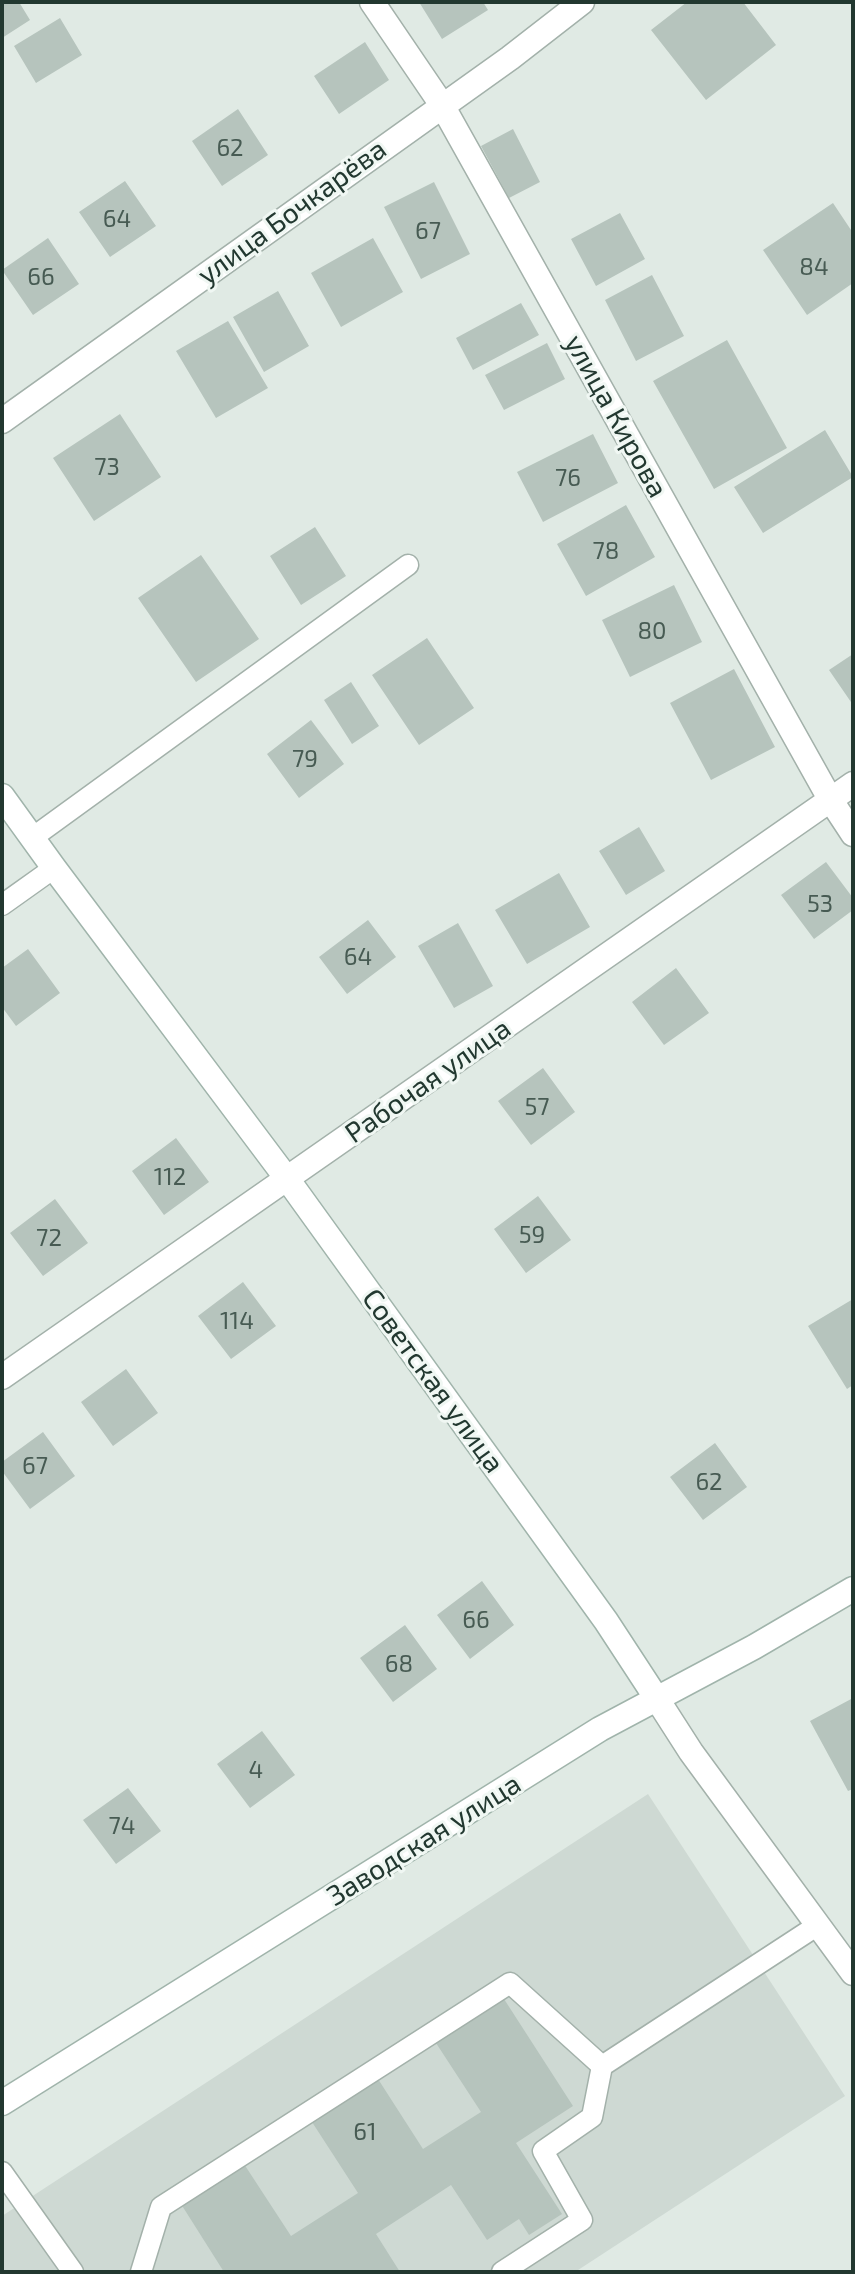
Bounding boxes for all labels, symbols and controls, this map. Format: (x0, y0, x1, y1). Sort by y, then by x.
street label: улица Бочкарёва (191, 132, 393, 292)
house number: 62 (216, 134, 244, 162)
house number: 64 (103, 205, 131, 233)
house number: 67 (415, 217, 441, 245)
house number: 84 (799, 253, 829, 281)
house number: 66 (27, 263, 55, 291)
street label: улица Кирова (557, 329, 675, 503)
house number: 73 (94, 453, 120, 481)
house number: 76 (555, 464, 581, 492)
house number: 78 (593, 537, 619, 565)
house number: 80 (637, 617, 667, 645)
house number: 79 (292, 745, 318, 773)
house number: 53 (807, 890, 833, 918)
house number: 64 (344, 943, 372, 971)
street label: Рабочая улица (339, 1012, 517, 1150)
house number: 57 (524, 1093, 550, 1121)
house number: 112 (154, 1163, 186, 1191)
house number: 59 (519, 1221, 545, 1249)
house number: 72 (36, 1224, 62, 1252)
street label: Советская улица (355, 1282, 511, 1480)
house number: 114 (220, 1307, 254, 1335)
house number: 67 (22, 1452, 48, 1480)
house number: 62 (695, 1468, 723, 1496)
house number: 66 (462, 1606, 490, 1634)
house number: 68 (385, 1650, 413, 1678)
house number: 4 (249, 1756, 263, 1784)
street label: Заводская улица (321, 1767, 527, 1913)
house number: 74 (108, 1812, 136, 1840)
house number: 61 (353, 2118, 377, 2146)

